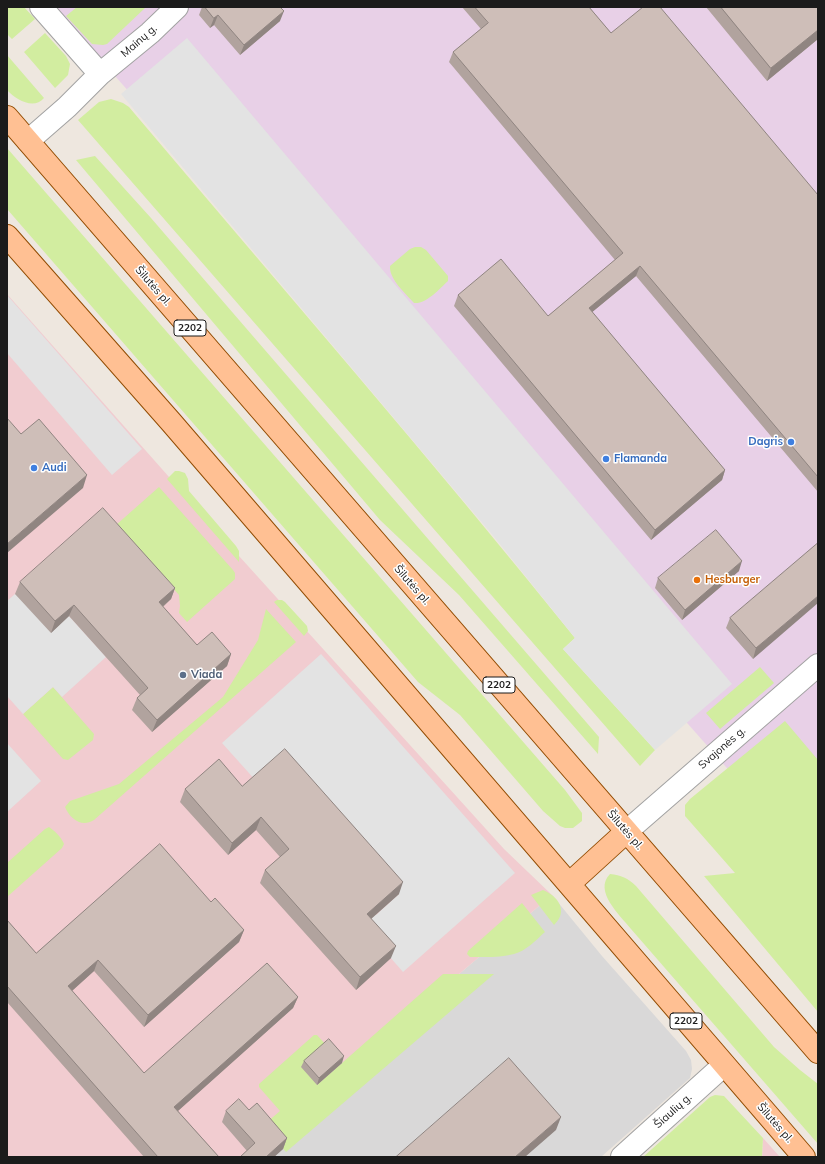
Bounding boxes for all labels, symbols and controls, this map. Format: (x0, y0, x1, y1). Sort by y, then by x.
street label: Mainų g. (118, 22, 160, 60)
street label: Šilutės pl. (132, 263, 174, 309)
road number: 2202 (174, 320, 206, 336)
place label: Dagris (748, 435, 783, 449)
marker: Dagris (786, 437, 796, 447)
place label: Flamanda (614, 452, 667, 466)
marker: Flamanda (601, 454, 611, 464)
place label: Audi (42, 461, 66, 475)
marker: Audi (29, 463, 39, 473)
street label: Šilutės pl. (391, 562, 433, 608)
place label: Hesburger (705, 573, 760, 587)
marker: Hesburger (692, 575, 702, 585)
place label: Viada (191, 668, 222, 682)
marker: Viada (178, 670, 188, 680)
road number: 2202 (483, 677, 515, 693)
street label: Svajonės g. (696, 724, 748, 772)
street label: Šilutės pl. (604, 807, 646, 853)
road number: 2202 (670, 1013, 702, 1029)
street label: Šiaulių g. (651, 1091, 695, 1131)
street label: Šilutės pl. (754, 1100, 796, 1146)

